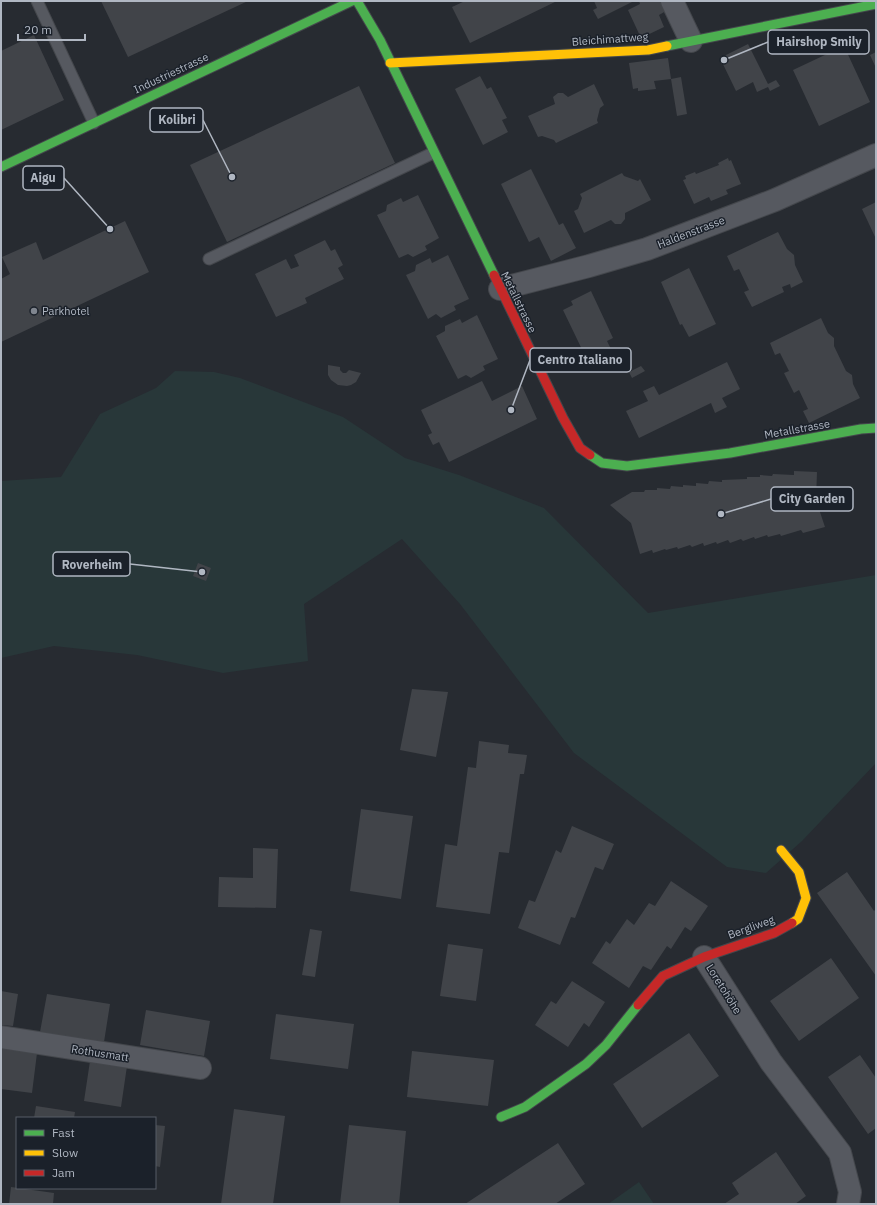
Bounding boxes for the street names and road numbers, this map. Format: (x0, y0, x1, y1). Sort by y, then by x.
street label: Bleichimattweg (571, 29, 649, 49)
street label: Industriestrasse (131, 50, 211, 96)
street label: Haldenstrasse (655, 213, 727, 251)
street label: Metallstrasse (498, 269, 540, 335)
street label: Metallstrasse (763, 416, 831, 442)
street label: Bergliweg (726, 912, 777, 942)
street label: Loretohöhe (703, 961, 745, 1017)
street label: Rothusmatt (70, 1042, 130, 1064)

